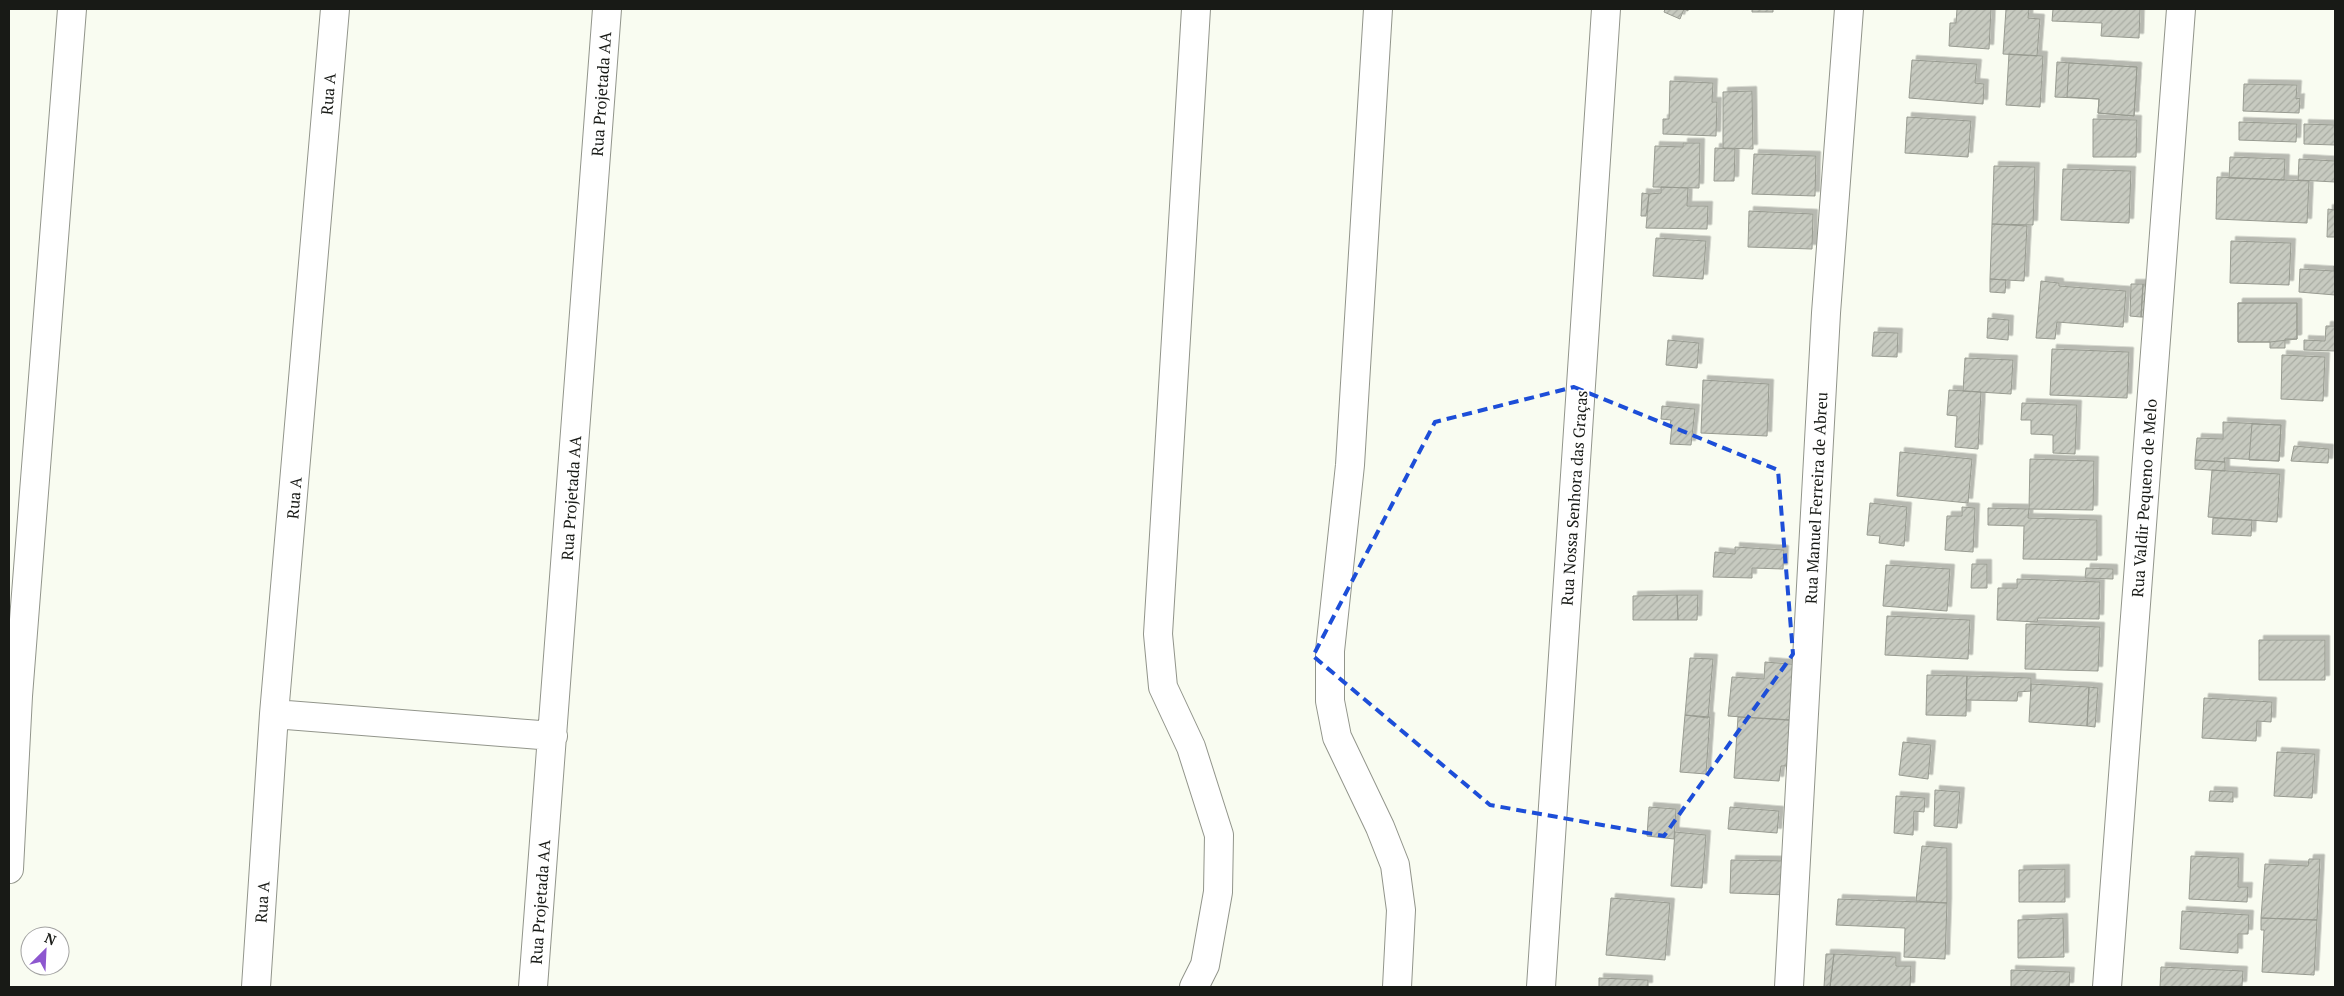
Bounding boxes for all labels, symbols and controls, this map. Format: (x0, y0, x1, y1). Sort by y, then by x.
street label: Rua Projetada AA (586, 31, 616, 157)
street label: Rua A (315, 72, 341, 116)
street label: Rua Nossa Senhora das Graças (1556, 390, 1593, 606)
street label: Rua Manuel Ferreira de Abreu (1799, 391, 1833, 605)
street label: Rua Valdir Pequeno de Melo (2126, 398, 2162, 598)
street label: Rua Projetada AA (556, 435, 586, 561)
street label: Rua A (281, 476, 307, 520)
street label: Rua Projetada AA (525, 839, 555, 965)
street label: Rua A (250, 880, 274, 924)
north arrow (20, 926, 70, 976)
text: N (42, 928, 60, 950)

